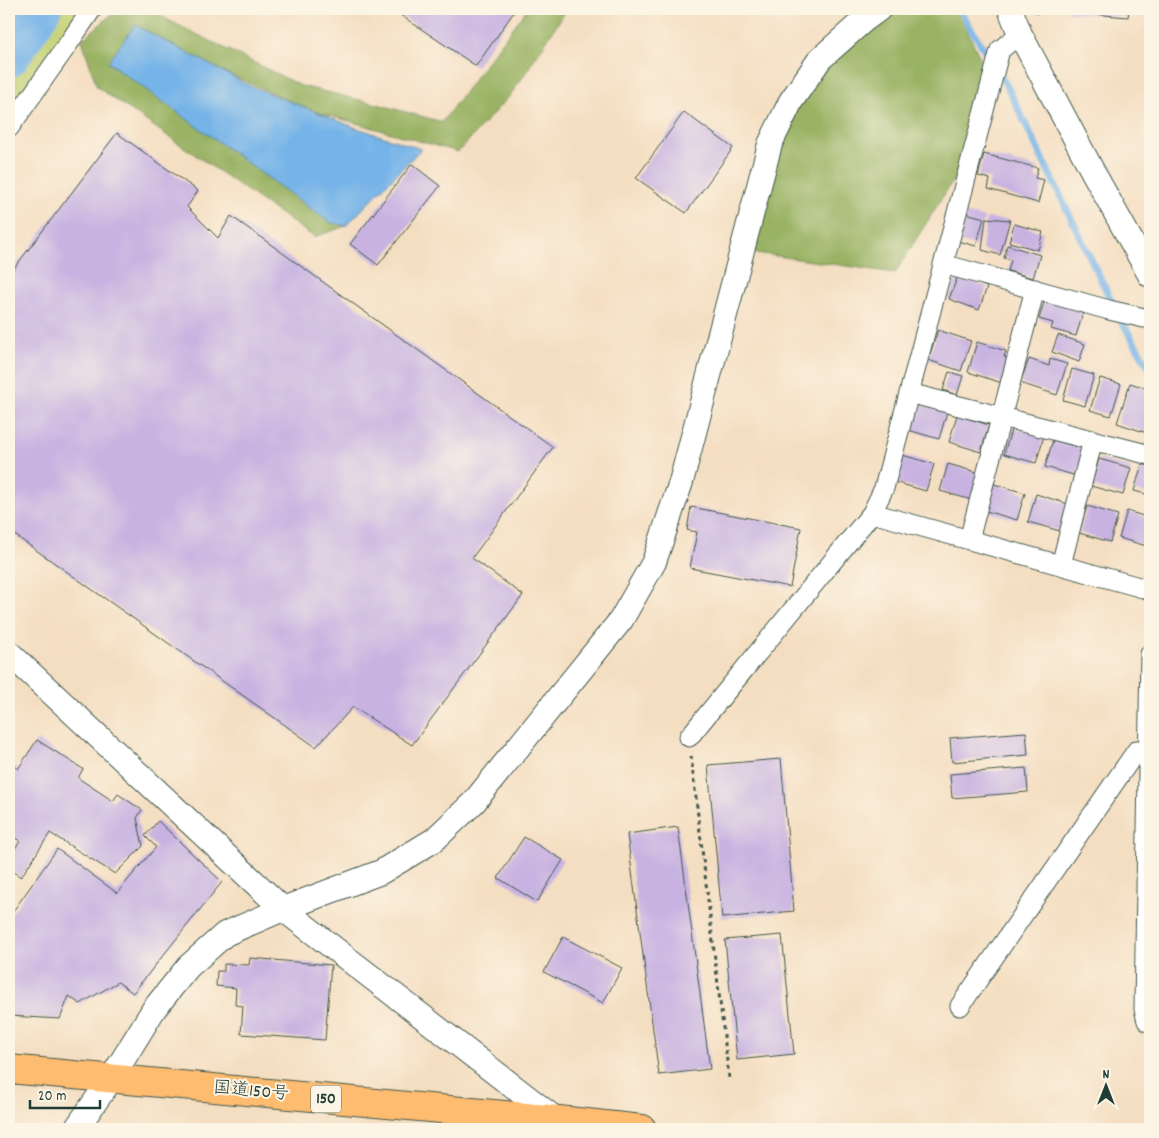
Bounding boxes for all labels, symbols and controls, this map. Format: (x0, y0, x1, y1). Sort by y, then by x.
north arrow (1082, 1060, 1132, 1110)
text: N (1103, 1065, 1110, 1085)
street label: 国道150号 (212, 1076, 290, 1108)
scale bar (30, 1078, 100, 1110)
text: 20 m (38, 1086, 66, 1108)
road number: 150 (311, 1086, 341, 1112)

